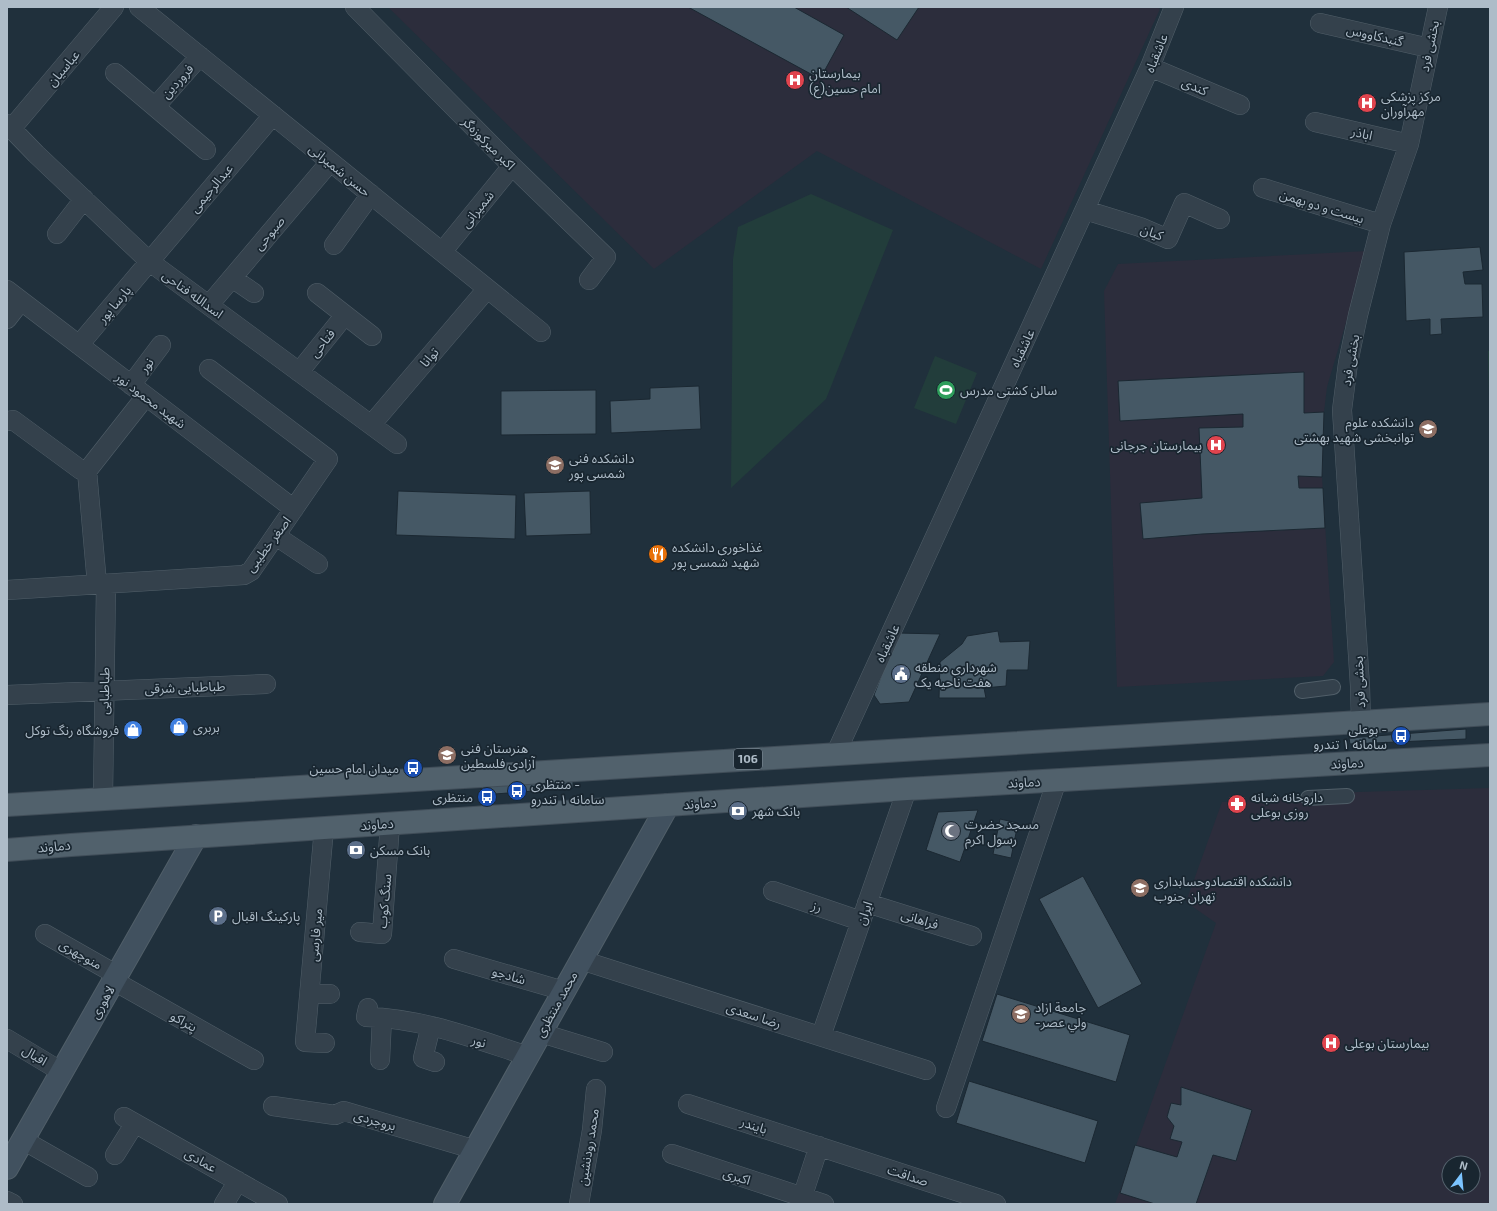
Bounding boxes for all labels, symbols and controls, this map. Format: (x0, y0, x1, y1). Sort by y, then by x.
street label: بخشی فرد (1416, 19, 1443, 73)
street label: گنبدکاووس (1345, 21, 1406, 50)
street label: عاشقباه (1141, 31, 1171, 75)
street label: عباسیان (43, 46, 84, 90)
street label: فروردین (157, 60, 197, 102)
place label: بیمارستان امام حسین(ع) (809, 65, 881, 99)
hospital icon: بیمارستان امام حسین(ع) (784, 69, 806, 91)
street label: کندی (1179, 73, 1211, 100)
place label: مرکز پزشکی مهرآوران (1381, 88, 1441, 120)
hospital icon: مرکز پزشکی مهرآوران (1356, 92, 1378, 114)
street label: اکبر میرکوزه‌گر (458, 112, 519, 173)
street label: اباذر (1349, 123, 1374, 143)
street label: حسن شمیرانی (305, 140, 374, 201)
street label: عبدالرحیمی (186, 160, 237, 216)
street label: بیست و دو بهمن (1278, 186, 1366, 227)
street label: شمیرانی (457, 187, 498, 232)
street label: صبوحی (250, 213, 289, 254)
street label: کیان (1138, 221, 1166, 245)
street label: اسدالله فتاحی (159, 267, 227, 322)
street label: پارسا پور (93, 282, 136, 328)
street label: فتاحی (306, 326, 339, 361)
street label: عاشقباه (1006, 326, 1038, 370)
street label: بخشی فرد (1338, 333, 1363, 387)
street label: توانا (416, 344, 442, 370)
street label: نور (135, 354, 157, 376)
street label: شهید محمود نور (111, 368, 189, 432)
sports icon: سالن کشتی مدرس (935, 379, 957, 401)
place label: سالن کشتی مدرس (960, 382, 1057, 399)
place label: دانشکده علوم توانبخشی شهید بهشتی (1294, 414, 1414, 446)
school or university icon: دانشکده علوم توانبخشی شهید بهشتی (1417, 418, 1439, 440)
hospital icon: بیمارستان جرجانی (1205, 434, 1227, 456)
place label: بیمارستان جرجانی (1111, 437, 1202, 454)
place label: دانشکده فنی شمسی پور (568, 450, 634, 483)
school or university icon: دانشکده فنی شمسی پور (544, 454, 566, 476)
street label: اصغر خطیبی (242, 513, 295, 576)
place label: غذاخوری دانشکده شهید شمسی پور (671, 539, 763, 572)
restaurant icon: غذاخوری دانشکده شهید شمسی پور (647, 543, 669, 565)
street label: عاشقباه (871, 621, 903, 665)
street label: بخشی فرد (1350, 656, 1369, 708)
place label: شهرداری منطقه هفت ناحیه یک (915, 659, 997, 690)
public building icon: شهرداری منطقه هفت ناحیه یک (890, 663, 912, 685)
street label: طباطبایی (96, 667, 113, 715)
street label: طباطبایی شرقی (144, 678, 226, 697)
shop icon: بربری (168, 716, 190, 738)
shop icon: فروشگاه رنگ توکل (122, 719, 144, 741)
place label: بربری (193, 719, 220, 736)
place label: بوعلی - سامانه ۱ تندرو (1314, 721, 1387, 752)
place label: فروشگاه رنگ توکل (25, 722, 119, 739)
bus stop icon: بوعلی - سامانه ۱ تندرو (1390, 725, 1412, 747)
place label: هنرستان فنی آزادی فلسطین (461, 740, 536, 772)
school or university icon: هنرستان فنی آزادی فلسطین (436, 744, 458, 766)
road number: 106 (734, 749, 762, 769)
street label: دماوند (1330, 754, 1364, 772)
bus stop icon: میدان امام حسین (402, 757, 424, 779)
place label: میدان امام حسین (310, 760, 399, 778)
street label: دماوند (1007, 773, 1041, 791)
place label: منتظری - سامانه ۱ تندرو (531, 776, 605, 807)
bus stop icon: منتظری - سامانه ۱ تندرو (506, 780, 528, 802)
bus stop icon: منتظری (476, 786, 498, 808)
place label: منتظری (433, 789, 473, 806)
place label: داروخانه شبانه روزی بوعلی (1251, 789, 1323, 821)
pharmacy icon: داروخانه شبانه روزی بوعلی (1226, 793, 1248, 815)
street label: دماوند (683, 794, 717, 812)
bank icon: بانک شهر (727, 800, 749, 822)
place label: بانک شهر (751, 803, 800, 820)
street label: دماوند (360, 815, 394, 833)
place label: مسجد حضرت رسول اکرم (965, 816, 1039, 849)
mosque icon: مسجد حضرت رسول اکرم (940, 820, 962, 842)
street label: دماوند (37, 837, 71, 855)
bank icon: بانک مسکن (345, 839, 367, 861)
place label: بانک مسکن (370, 842, 430, 859)
street label: سنگ کوب (374, 873, 395, 929)
place label: دانشکده اقتصادوحسابداری تهران جنوب (1154, 873, 1292, 905)
school or university icon: دانشکده اقتصادوحسابداری تهران جنوب (1129, 877, 1151, 899)
street label: رز (809, 897, 824, 915)
street label: ایران (853, 899, 876, 927)
parking icon: پارکینگ اقبال (207, 905, 229, 927)
street label: فراهانی (899, 906, 941, 933)
place label: پارکینگ اقبال (232, 908, 300, 926)
street label: میر فارسی (305, 908, 326, 962)
street label: منوچهری (56, 935, 105, 974)
street label: شادجو (490, 963, 528, 987)
street label: محمد منتظری (531, 968, 582, 1040)
street label: لاهوری (86, 982, 119, 1022)
street label: رضا سعدی (724, 999, 783, 1032)
place label: جامعة ازاد -ولي عصر (1035, 999, 1087, 1033)
school or university icon: جامعة ازاد -ولي عصر (1010, 1003, 1032, 1025)
street label: پتراکو (167, 1007, 200, 1037)
street label: نور (469, 1031, 488, 1051)
hospital icon: بیمارستان بوعلی (1320, 1032, 1342, 1054)
place label: بیمارستان بوعلی (1345, 1035, 1429, 1052)
street label: اقبال (19, 1041, 50, 1069)
street label: بروجردی (352, 1106, 398, 1135)
street label: محمد رودنشین (574, 1107, 603, 1187)
street label: بایندر (738, 1113, 769, 1137)
street label: عمادی (182, 1145, 220, 1177)
north arrow (1441, 1155, 1481, 1195)
text: N (1458, 1158, 1470, 1172)
street label: صداقت (886, 1161, 931, 1189)
street label: اکبری (721, 1164, 753, 1189)

